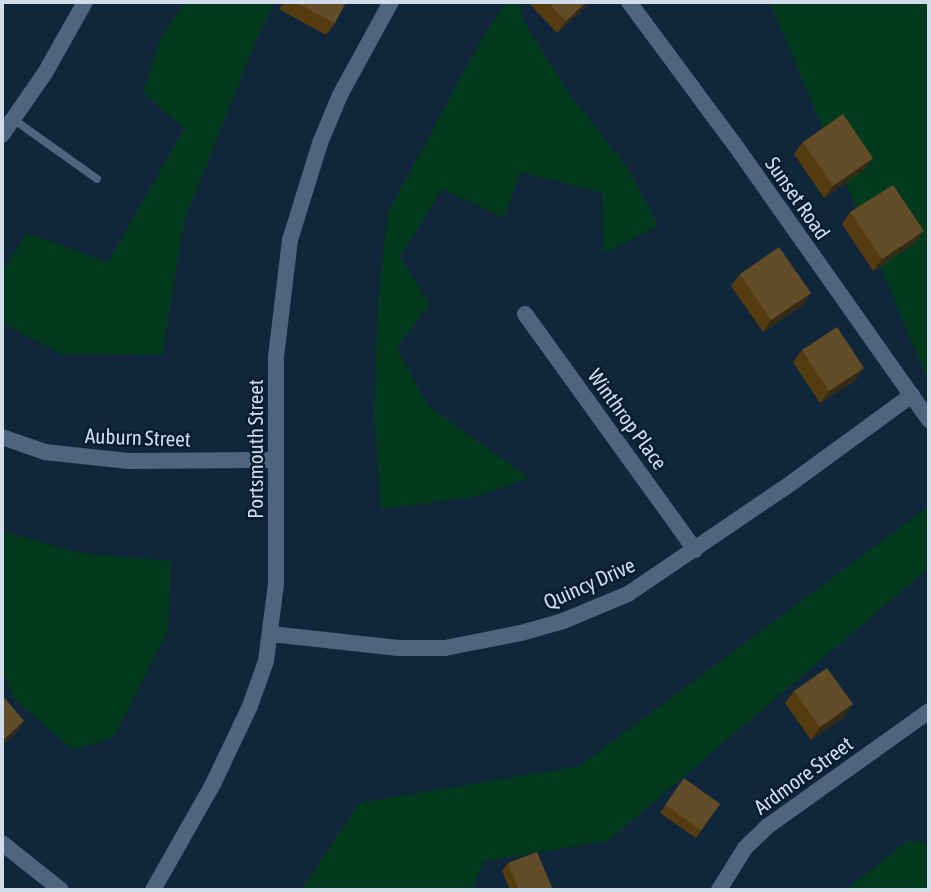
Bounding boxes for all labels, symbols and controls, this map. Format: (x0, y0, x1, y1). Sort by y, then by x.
street label: Sunset Road (760, 152, 836, 244)
street label: Winthrop Place (583, 364, 673, 474)
street label: Portsmouth Street (242, 379, 268, 519)
street label: Auburn Street (85, 423, 191, 451)
street label: Quincy Drive (539, 552, 639, 614)
street label: Ardmore Street (749, 731, 857, 819)

